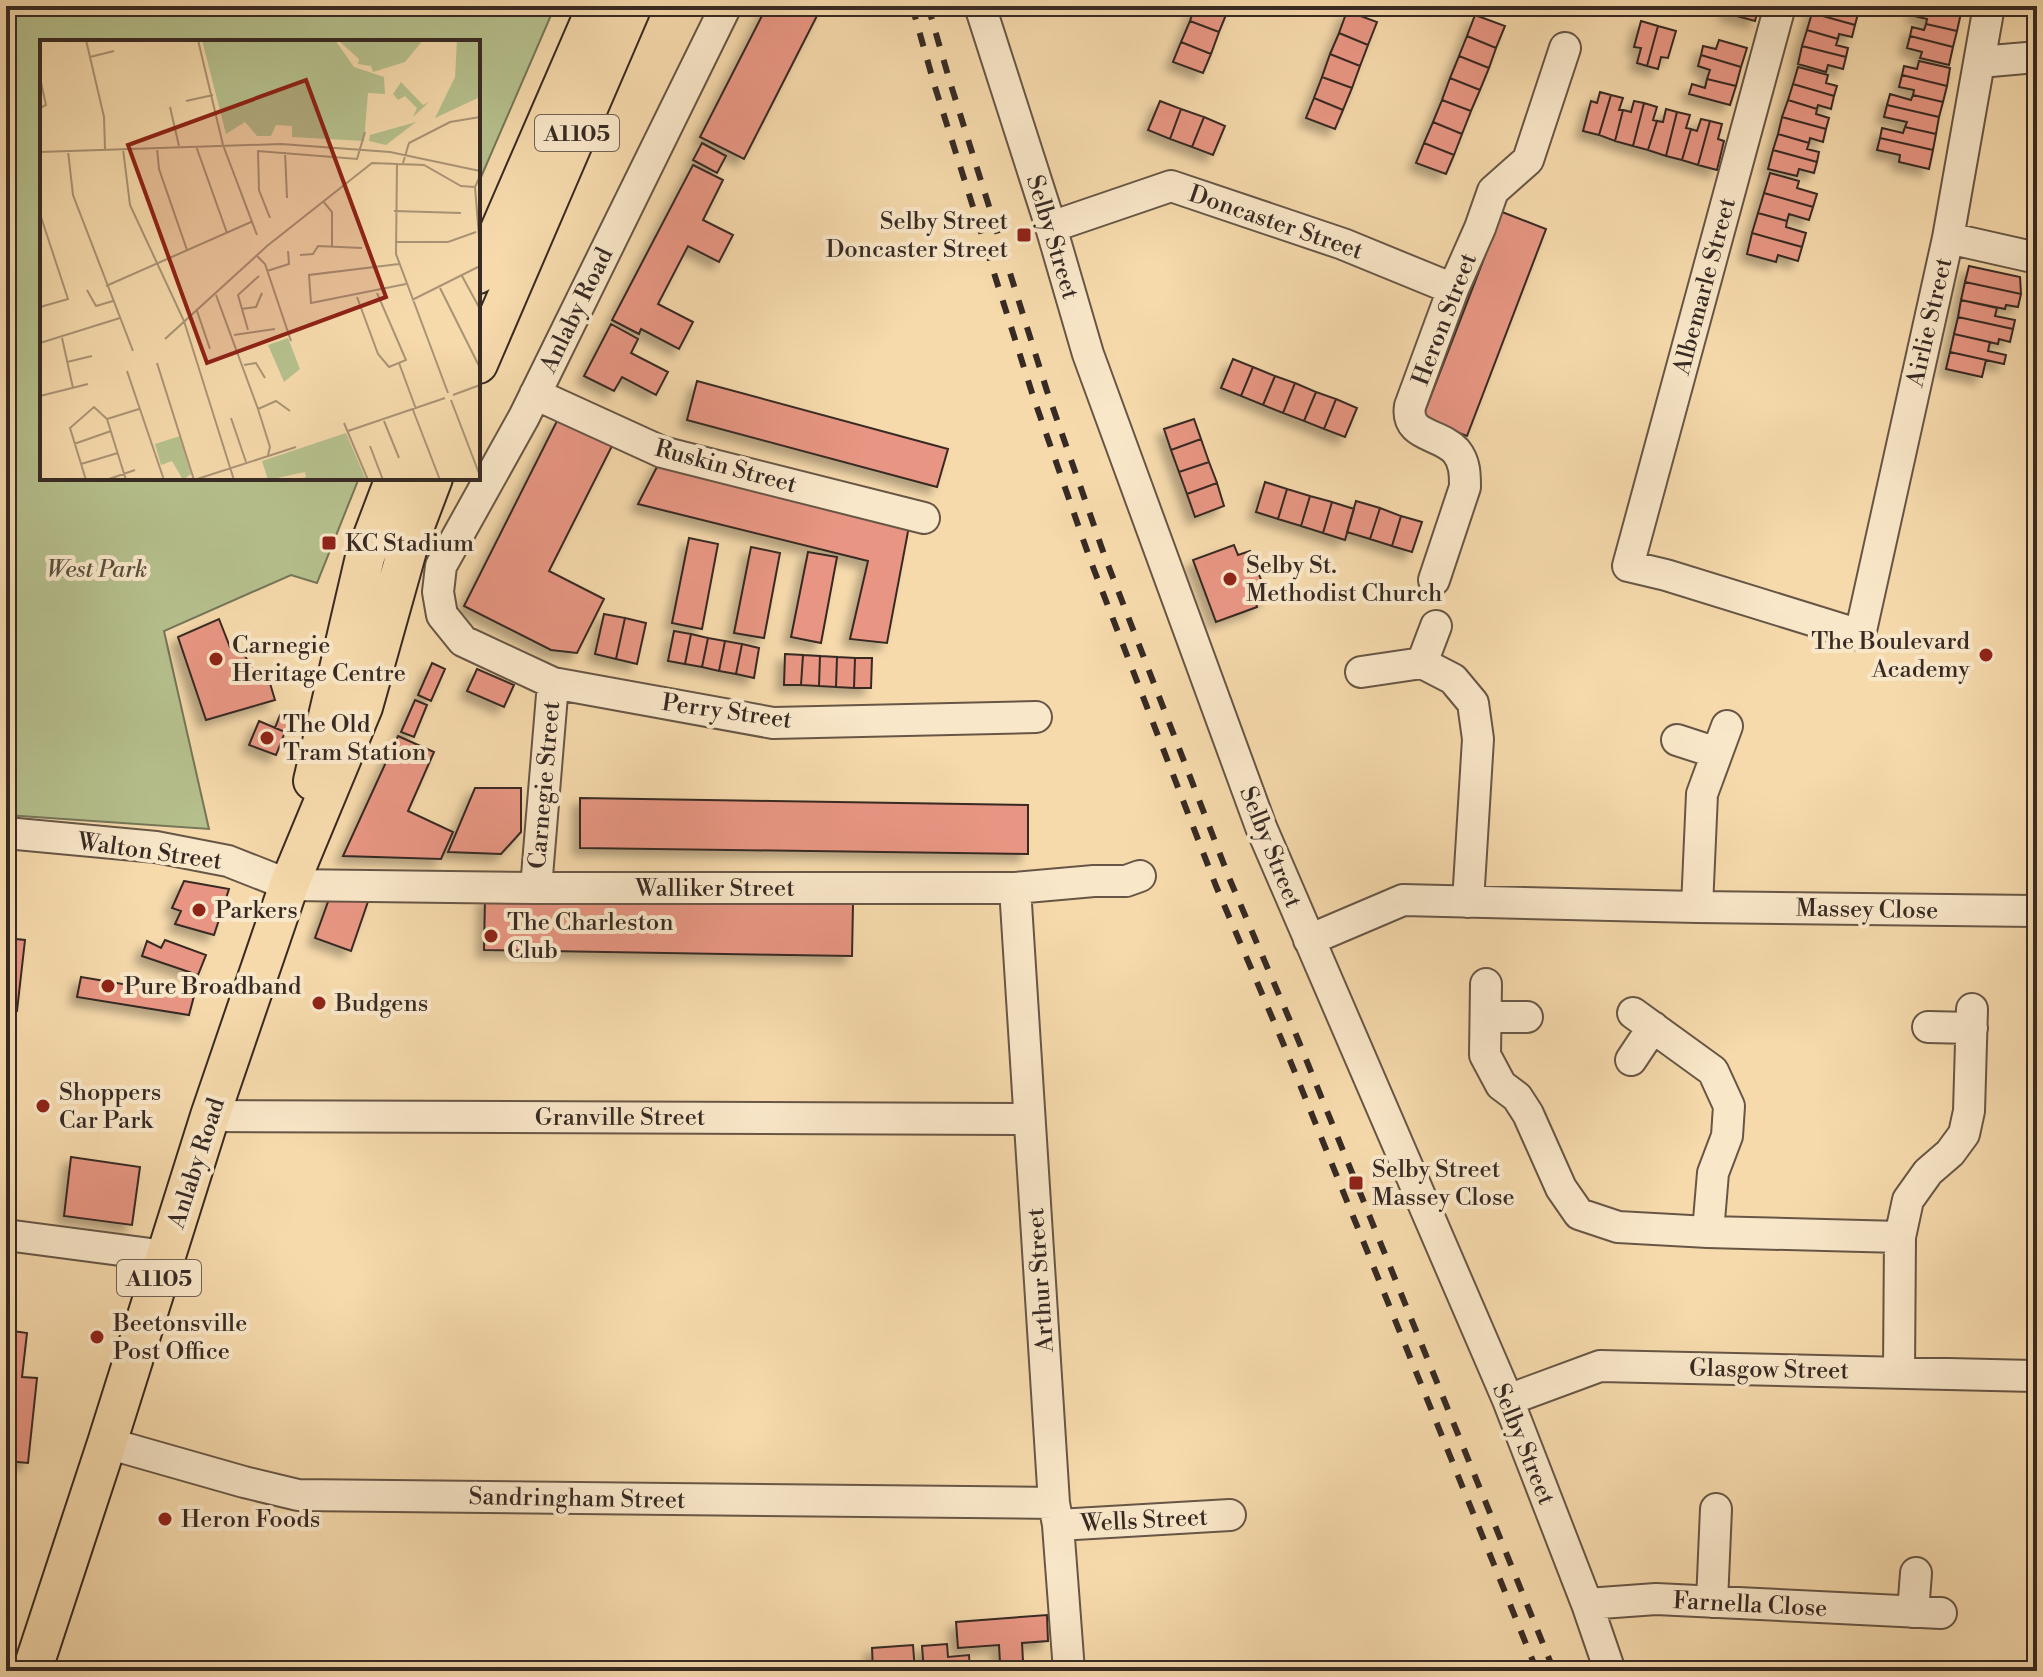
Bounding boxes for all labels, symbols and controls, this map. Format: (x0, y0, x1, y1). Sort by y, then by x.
inset map (40, 40, 480, 480)
road number: A1105 (535, 115, 619, 151)
street label: Selby Street (1019, 172, 1085, 303)
street label: Doncaster Street (1185, 179, 1367, 267)
street label: Albemarle Street (1667, 194, 1743, 379)
place label: Selby Street Doncaster Street (826, 207, 1009, 265)
marker: Selby Street Doncaster Street (1015, 226, 1033, 244)
street label: Anlaby Road (533, 243, 620, 379)
street label: Heron Street (1406, 248, 1484, 390)
street label: Airlie Street (1900, 254, 1960, 391)
street label: Ruskin Street (652, 434, 800, 500)
place label: KC Stadium (345, 529, 474, 559)
marker: KC Stadium (320, 534, 338, 552)
place label: Selby St. Methodist Church (1246, 551, 1442, 609)
park label: West Park (47, 555, 147, 585)
marker: Selby St. Methodist Church (1221, 570, 1239, 588)
place label: The Boulevard Academy (1811, 627, 1970, 685)
place label: Carnegie Heritage Centre (232, 631, 406, 689)
marker: The Boulevard Academy (1977, 646, 1995, 664)
marker: Carnegie Heritage Centre (207, 650, 225, 668)
street label: Perry Street (660, 688, 794, 736)
street label: Carnegie Street (523, 699, 567, 870)
place label: The Old Tram Station (283, 710, 426, 768)
marker: The Old Tram Station (258, 729, 276, 747)
street label: Selby Street (1232, 782, 1308, 913)
street label: Walton Street (75, 827, 225, 877)
street label: Walliker Street (634, 874, 795, 904)
street label: Massey Close (1795, 894, 1939, 926)
place label: Parkers (215, 896, 298, 926)
marker: Parkers (190, 901, 208, 919)
place label: The Charleston Club (507, 908, 674, 966)
marker: The Charleston Club (482, 927, 500, 945)
place label: Pure Broadband (124, 972, 302, 1002)
marker: Pure Broadband (99, 977, 117, 995)
place label: Budgens (334, 989, 428, 1019)
marker: Budgens (310, 994, 328, 1012)
place label: Shoppers Car Park (59, 1078, 161, 1136)
street label: Anlaby Road (161, 1094, 232, 1233)
marker: Shoppers Car Park (34, 1097, 52, 1115)
street label: Granville Street (535, 1103, 706, 1133)
place label: Selby Street Massey Close (1372, 1155, 1515, 1213)
marker: Selby Street Massey Close (1347, 1174, 1365, 1192)
street label: Arthur Street (1021, 1206, 1061, 1354)
road number: A1105 (117, 1260, 201, 1296)
place label: Beetonsville Post Office (112, 1309, 247, 1367)
marker: Beetonsville Post Office (88, 1328, 106, 1346)
street label: Glasgow Street (1689, 1354, 1850, 1386)
street label: Selby Street (1485, 1379, 1561, 1510)
street label: Sandringham Street (468, 1482, 686, 1516)
street label: Wells Street (1079, 1503, 1209, 1539)
place label: Heron Foods (181, 1505, 320, 1535)
marker: Heron Foods (156, 1510, 174, 1528)
street label: Farnella Close (1672, 1586, 1828, 1624)

